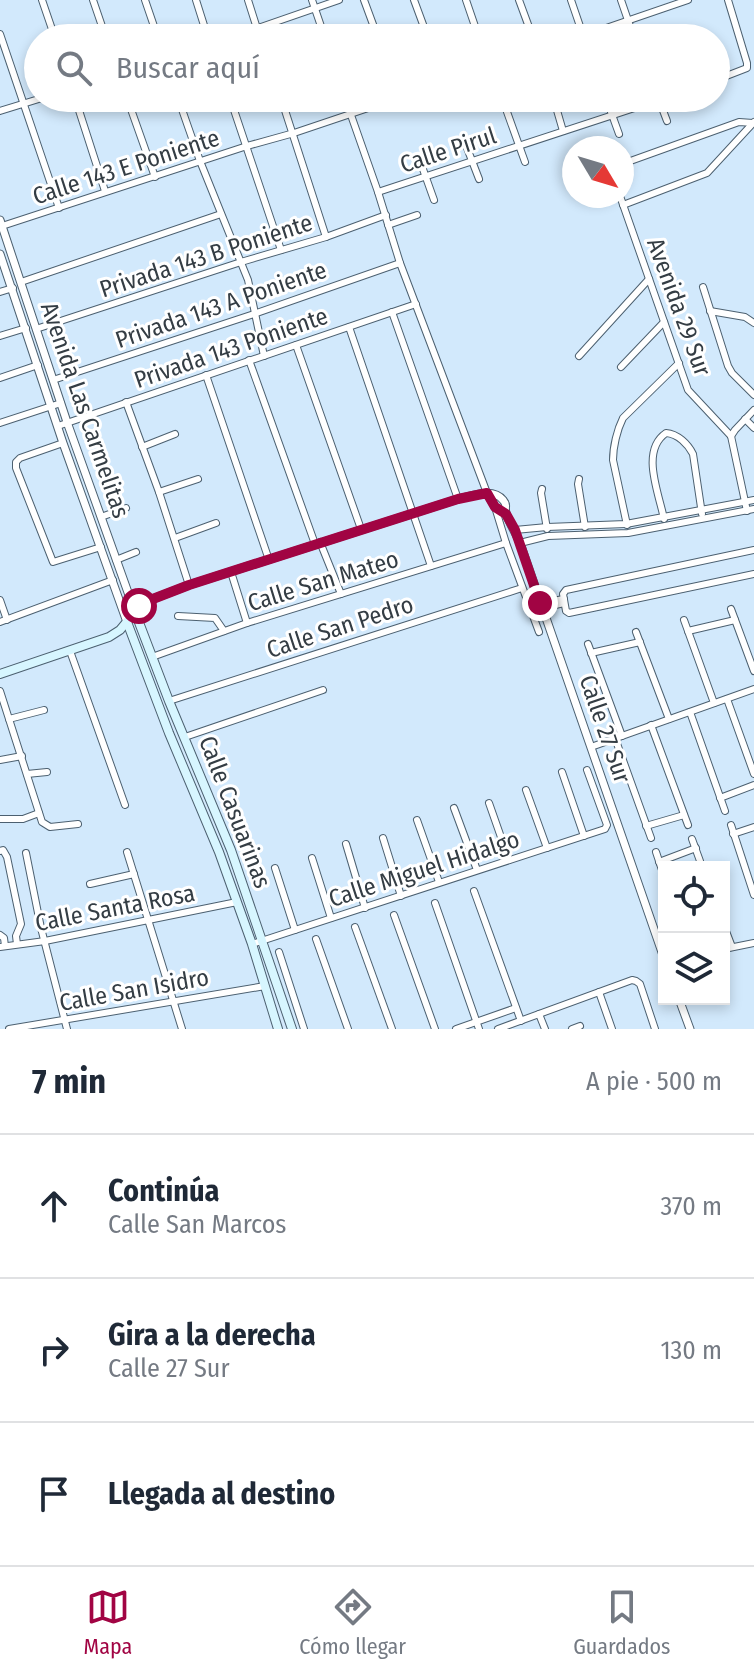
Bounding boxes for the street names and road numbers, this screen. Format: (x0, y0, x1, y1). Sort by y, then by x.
street label: Calle Pirul (396, 121, 500, 179)
street label: Calle 143 E Poniente (29, 124, 223, 210)
street label: Privada 143 B Poniente (96, 208, 316, 304)
street label: Avenida 29 Sur (641, 234, 717, 380)
street label: Privada 143 A Poniente (112, 256, 330, 354)
street label: Avenida Las Carmelitas (35, 298, 135, 522)
street label: Privada 143 Poniente (130, 302, 332, 394)
street label: Calle San Mateo (244, 545, 402, 617)
street label: Calle San Pedro (263, 590, 417, 664)
street label: Calle 27 Sur (574, 671, 637, 787)
street label: Calle Casuarinas (193, 732, 277, 892)
street label: Calle Miguel Hidalgo (325, 825, 523, 913)
street label: Calle Santa Rosa (33, 879, 197, 937)
street label: Calle San Isidro (57, 963, 211, 1017)

